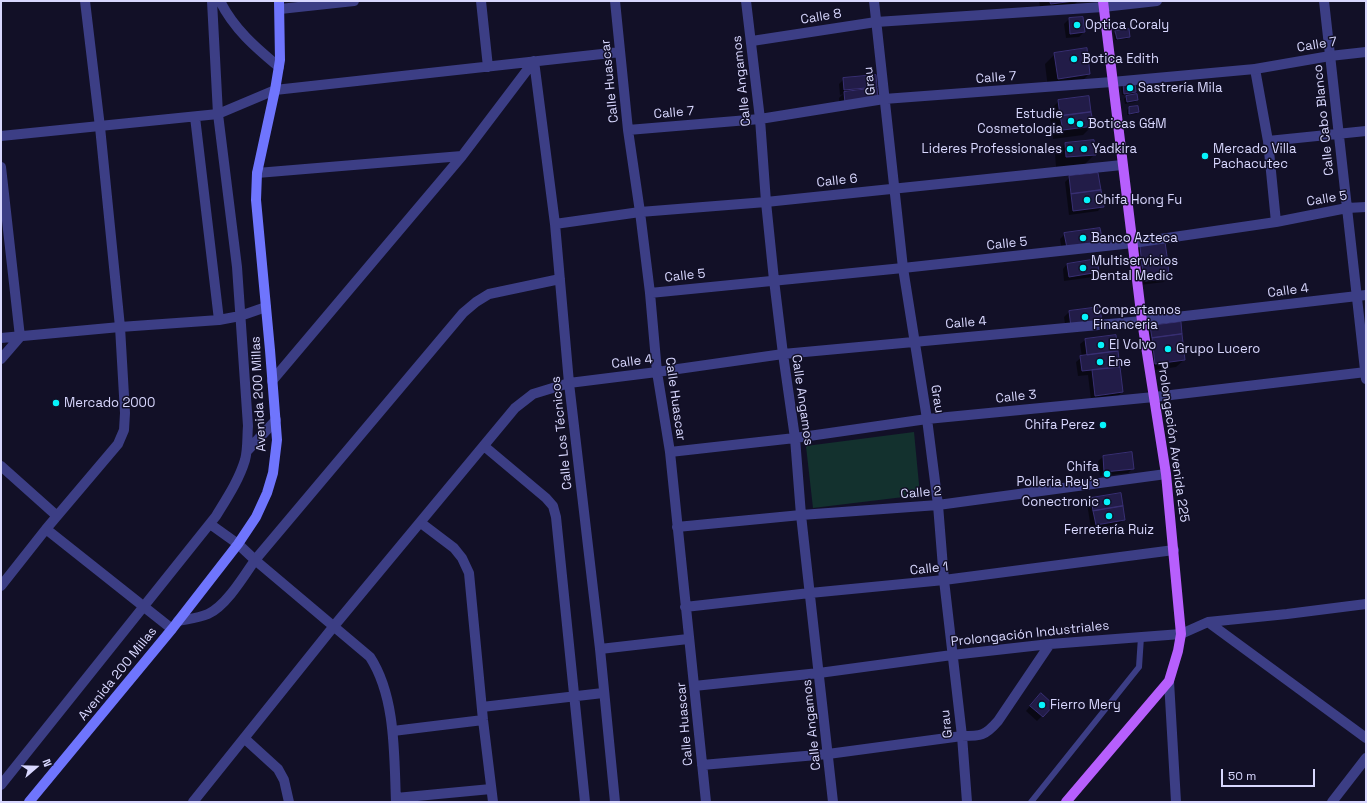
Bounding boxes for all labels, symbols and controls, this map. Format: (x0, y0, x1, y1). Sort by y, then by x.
street label: Calle 8 (799, 6, 843, 28)
place label: Optica Coraly (1085, 17, 1169, 33)
marker: Optica Coraly (1072, 20, 1082, 30)
street label: Calle 7 (1296, 34, 1338, 56)
street label: Calle Angamos (729, 35, 755, 127)
street label: Calle Huascar (598, 38, 622, 124)
place label: Botica Edith (1082, 51, 1159, 67)
marker: Botica Edith (1069, 54, 1079, 64)
street label: Calle Cabo Blanco (1310, 64, 1338, 176)
street label: Grau (861, 66, 879, 96)
street label: Calle 7 (975, 69, 1017, 87)
place label: Sastrería Mila (1138, 80, 1222, 96)
marker: Sastrería Mila (1125, 83, 1135, 93)
street label: Calle 7 (653, 103, 695, 123)
place label: Estudie Cosmetologia (977, 106, 1063, 137)
marker: Estudie Cosmetologia (1066, 116, 1076, 126)
place label: Boticas G&M (1088, 116, 1167, 132)
marker: Boticas G&M (1075, 119, 1085, 129)
place label: Lideres Professionales (922, 141, 1062, 157)
place label: Yadkira (1092, 141, 1137, 157)
place label: Mercado Villa Pachacutec (1213, 141, 1297, 172)
marker: Lideres Professionales (1065, 144, 1075, 154)
marker: Yadkira (1079, 144, 1089, 154)
marker: Mercado Villa Pachacutec (1200, 151, 1210, 161)
street label: Calle 6 (816, 171, 858, 191)
street label: Calle 5 (1306, 188, 1348, 210)
place label: Chifa Hong Fu (1095, 192, 1182, 208)
marker: Chifa Hong Fu (1082, 195, 1092, 205)
place label: Banco Azteca (1091, 230, 1178, 246)
marker: Banco Azteca (1078, 233, 1088, 243)
street label: Calle 5 (986, 234, 1028, 254)
place label: Multiservicios Dental Medic (1091, 253, 1178, 284)
marker: Multiservicios Dental Medic (1078, 263, 1088, 273)
street label: Calle 5 (664, 266, 706, 286)
street label: Calle 4 (1267, 281, 1309, 301)
place label: Compartamos Financeria (1093, 302, 1181, 333)
marker: Compartamos Financeria (1080, 312, 1090, 322)
street label: Calle 4 (945, 313, 987, 333)
street label: Avenida 200 Millas (248, 336, 270, 452)
place label: El Volvo (1109, 337, 1156, 353)
marker: El Volvo (1096, 340, 1106, 350)
place label: Grupo Lucero (1176, 341, 1260, 357)
marker: Grupo Lucero (1163, 344, 1173, 354)
street label: Calle 4 (611, 352, 653, 372)
street label: Calle Angamos (788, 354, 816, 446)
place label: Ene (1108, 354, 1131, 370)
street label: Calle Huascar (661, 356, 689, 442)
marker: Ene (1095, 357, 1105, 367)
street label: Prolongación Avenida 225 (1154, 361, 1192, 523)
street label: Calle Los Técnicos (548, 375, 576, 491)
street label: Grau (927, 384, 947, 414)
street label: Calle 3 (995, 387, 1037, 407)
place label: Mercado 2000 (64, 395, 155, 411)
marker: Mercado 2000 (51, 398, 61, 408)
place label: Chifa Perez (1025, 417, 1095, 433)
marker: Chifa Perez (1098, 420, 1108, 430)
place label: Chifa Polleria Rey's (1016, 459, 1099, 490)
marker: Chifa Polleria Rey's (1102, 469, 1112, 479)
street label: Calle 2 (900, 483, 942, 503)
place label: Conectronic (1022, 494, 1099, 510)
marker: Conectronic (1102, 497, 1112, 507)
marker: Ferretería Ruiz (1104, 511, 1114, 521)
place label: Ferretería Ruiz (1064, 522, 1154, 538)
street label: Calle 1 (909, 559, 949, 579)
street label: Prolongación Industriales (950, 618, 1110, 650)
street label: Avenida 200 Millas (76, 624, 160, 724)
street label: Calle Angamos (799, 679, 825, 771)
street label: Calle Huascar (674, 681, 696, 767)
place label: Fierro Mery (1050, 697, 1121, 713)
marker: Fierro Mery (1037, 700, 1047, 710)
street label: Grau (938, 709, 956, 739)
north arrow (16, 747, 56, 787)
text: N (39, 757, 55, 769)
scale bar (1223, 761, 1317, 787)
text: 50 m (1228, 768, 1256, 784)

